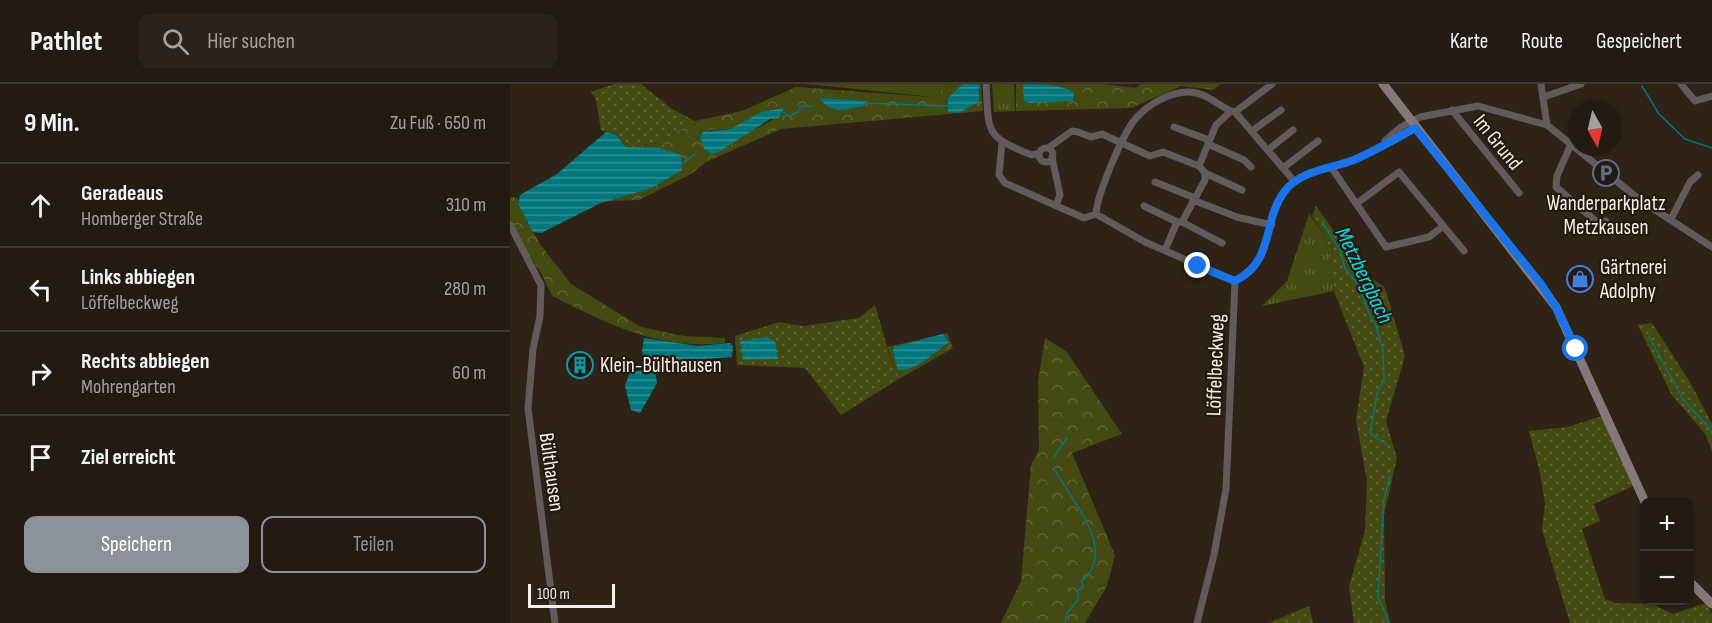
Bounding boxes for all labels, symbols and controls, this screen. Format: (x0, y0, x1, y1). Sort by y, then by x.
search box (138, 14, 558, 68)
text: Pathlet (30, 25, 102, 58)
icon: search (159, 25, 192, 58)
text: Hier suchen (207, 28, 295, 55)
text: Karte (1450, 29, 1488, 54)
text: Route (1521, 29, 1563, 54)
text: Gespeichert (1596, 29, 1682, 54)
north arrow (1568, 102, 1622, 156)
text: 9 Min. (24, 108, 80, 139)
street label: Im Grund (1468, 110, 1528, 175)
text: Zu Fuß · 650 m (390, 111, 486, 135)
parking icon: Wanderparkplatz Metzkausen (1591, 158, 1621, 188)
text: Geradeaus (81, 180, 164, 207)
icon: ahead (24, 189, 57, 222)
place label: Wanderparkplatz Metzkausen (1547, 191, 1666, 240)
text: 310 m (446, 193, 486, 217)
text: Homberger Straße (81, 207, 203, 231)
water label: Metzbergbach (1329, 223, 1399, 328)
route end (1184, 252, 1210, 278)
place label: Gärtnerei Adolphy (1599, 255, 1667, 304)
text: Links abbiegen (81, 264, 195, 291)
shop icon: Gärtnerei Adolphy (1565, 264, 1595, 294)
icon: left (24, 273, 57, 306)
text: 280 m (444, 277, 486, 301)
text: Löffelbeckweg (81, 291, 178, 315)
street label: Löffelbeckweg (1201, 313, 1230, 417)
route start (1562, 335, 1588, 361)
text: Rechts abbiegen (81, 348, 210, 375)
building icon: Klein-Bülthausen (565, 350, 595, 380)
place label: Klein-Bülthausen (600, 353, 722, 378)
icon: right (24, 357, 57, 390)
text: 60 m (452, 361, 486, 385)
text: Mohrengarten (81, 375, 176, 399)
street label: Bülthausen (534, 431, 569, 513)
icon: arrive (24, 441, 57, 474)
text: Ziel erreicht (81, 444, 176, 471)
map controls (1640, 497, 1694, 605)
button: + (1640, 497, 1694, 551)
button: Speichern (24, 516, 249, 573)
button: Teilen (261, 516, 486, 573)
button: − (1640, 551, 1694, 605)
scale bar (528, 581, 615, 608)
text: 100 m (537, 585, 570, 604)

